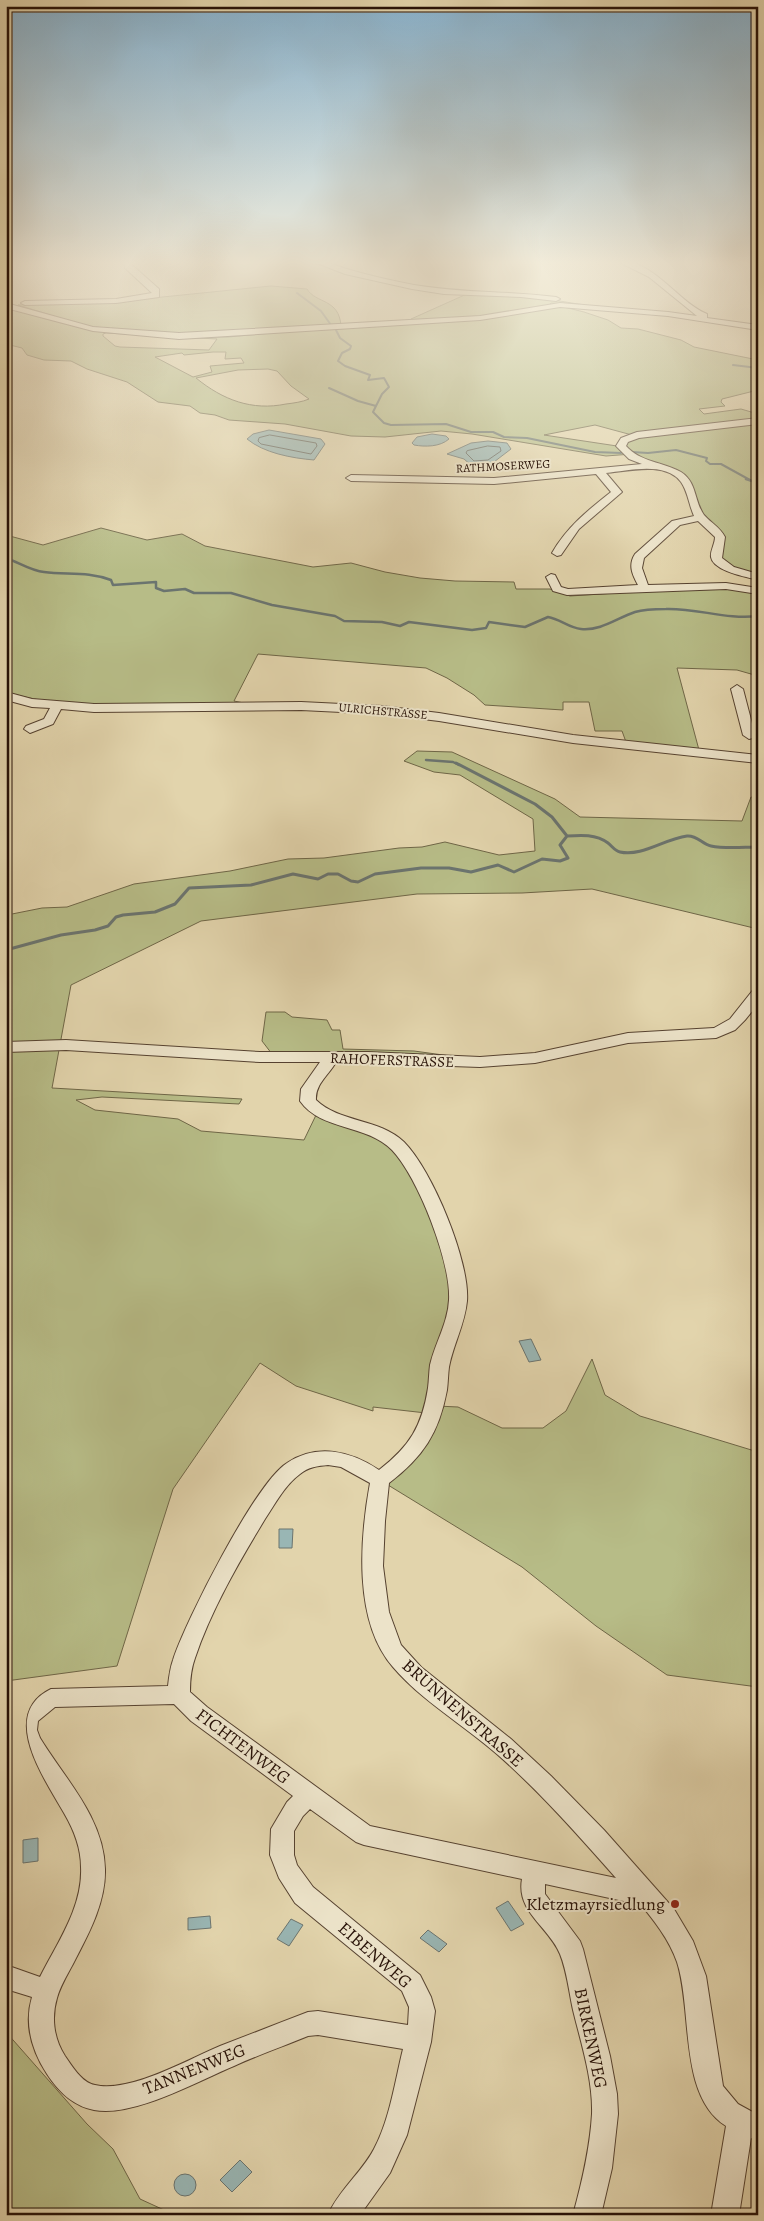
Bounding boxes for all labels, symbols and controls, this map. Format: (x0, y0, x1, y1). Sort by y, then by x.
street label: RATHMOSERWEG (455, 456, 551, 476)
street label: ULRICHSTRASSE (338, 699, 428, 723)
street label: RAHOFERSTRASSE (330, 1048, 454, 1072)
street label: BRUNNENSTRASSE (397, 1654, 529, 1772)
street label: FICHTENWEG (191, 1703, 295, 1789)
place label: Kletzmayrsiedlung (526, 1892, 665, 1916)
marker: Kletzmayrsiedlung (669, 1898, 681, 1910)
street label: EIBENWEG (333, 1916, 417, 1994)
street label: BIRKENWEG (569, 1986, 613, 2090)
street label: TANNENWEG (139, 2038, 249, 2100)

